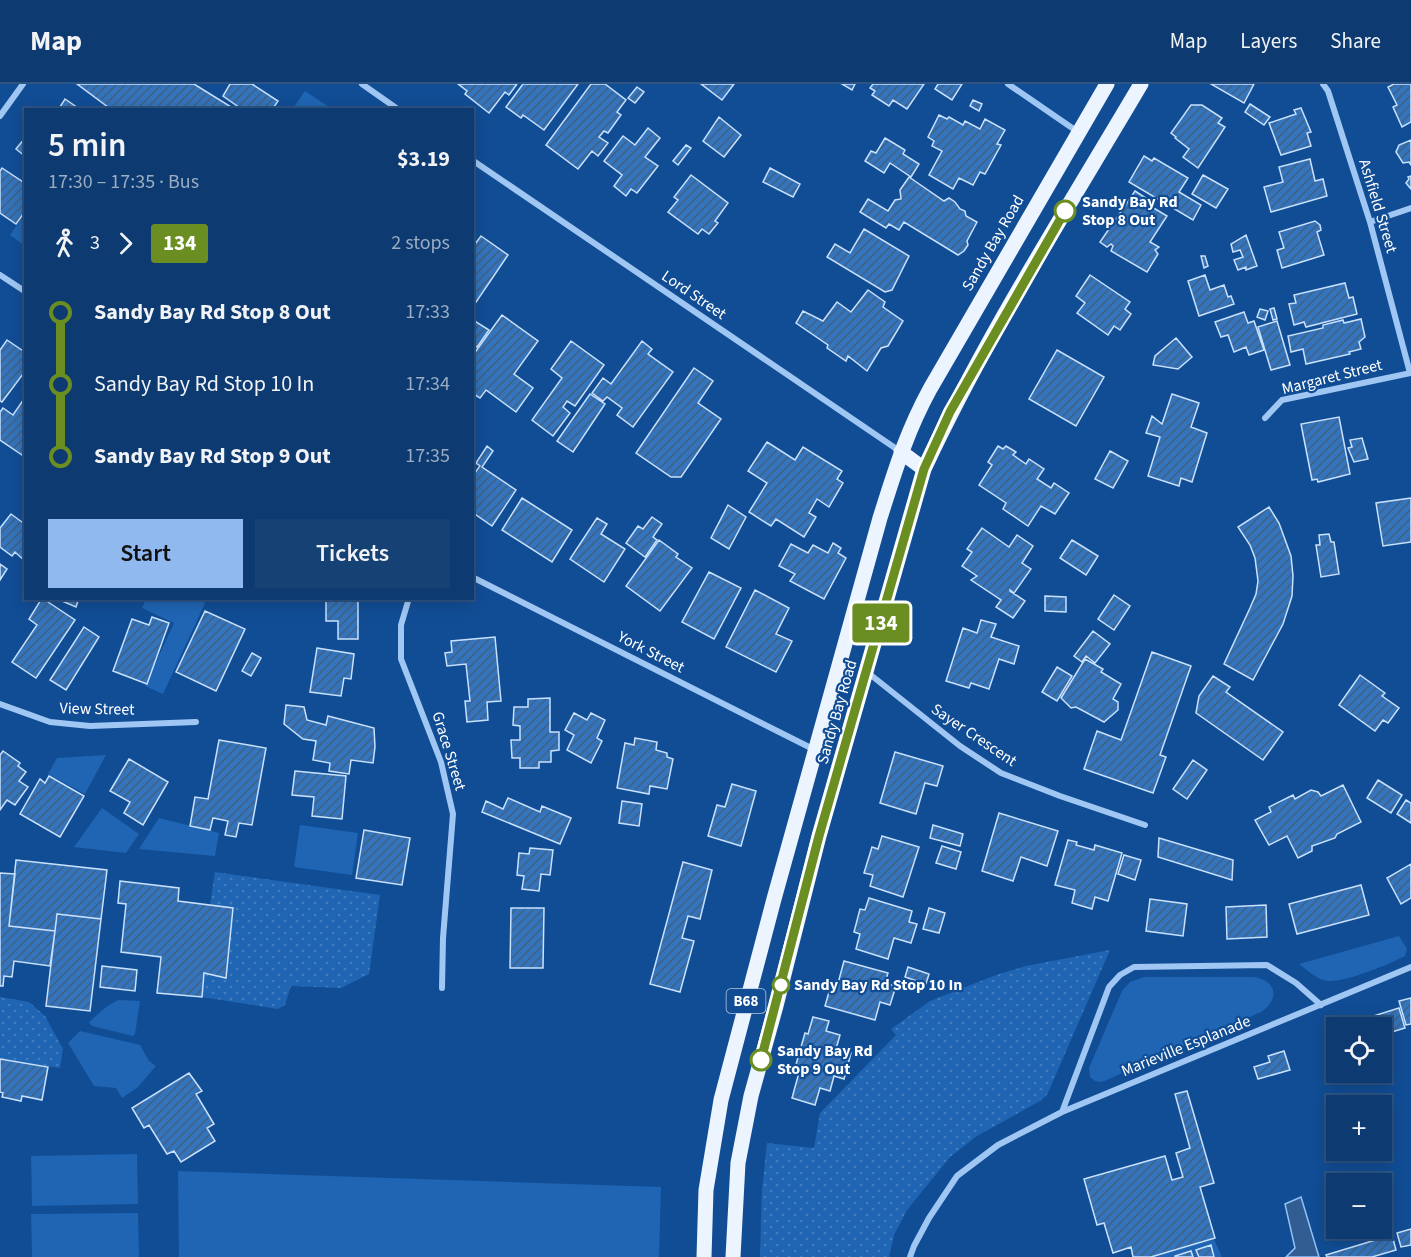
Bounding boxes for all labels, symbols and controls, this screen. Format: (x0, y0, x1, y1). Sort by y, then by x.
text: Map (30, 21, 82, 61)
text: Map (1170, 26, 1207, 56)
text: Layers (1240, 26, 1297, 56)
text: Share (1330, 26, 1381, 56)
text: 5 min (48, 122, 126, 169)
text: $3.19 (397, 143, 450, 175)
street label: Ashfield Street (1353, 156, 1403, 256)
text: 17:30 – 17:35 · Bus (48, 168, 199, 196)
street label: Sandy Bay Road (957, 191, 1029, 295)
place label: Sandy Bay Rd Stop 8 Out (1082, 191, 1178, 231)
marker: Sandy Bay Rd Stop 8 Out (1054, 200, 1076, 222)
icon: walk (48, 227, 81, 260)
icon: forward (109, 227, 142, 260)
text: 134 (163, 228, 196, 258)
text: 3 (90, 229, 100, 257)
text: 2 stops (391, 229, 450, 257)
street label: Lord Street (657, 265, 731, 325)
text: Sandy Bay Rd Stop 8 Out (94, 296, 331, 328)
text: 17:33 (405, 298, 450, 326)
street label: Margaret Street (1279, 354, 1385, 400)
text: Sandy Bay Rd Stop 10 In (94, 368, 314, 400)
text: 17:34 (405, 370, 450, 398)
text: Sandy Bay Rd Stop 9 Out (94, 440, 331, 472)
text: 17:35 (405, 442, 450, 470)
button: Start (48, 519, 243, 588)
button: Tickets (255, 519, 450, 588)
line badge: 134 (846, 604, 916, 642)
text: 134 (864, 608, 898, 638)
street label: York Street (613, 625, 689, 679)
street label: Sandy Bay Road (812, 657, 862, 767)
street label: View Street (59, 697, 135, 721)
street label: Sayer Crescent (927, 698, 1022, 772)
street label: Grace Street (427, 709, 472, 794)
place label: Sandy Bay Rd Stop 10 In (794, 974, 962, 996)
marker: Sandy Bay Rd Stop 10 In (772, 976, 790, 994)
road number: B68 (726, 989, 766, 1013)
street label: Marieville Esplanade (1118, 1010, 1254, 1082)
map controls (1326, 1017, 1392, 1239)
button: locate (1326, 1017, 1392, 1083)
place label: Sandy Bay Rd Stop 9 Out (777, 1040, 873, 1080)
marker: Sandy Bay Rd Stop 9 Out (750, 1049, 772, 1071)
button: + (1326, 1095, 1392, 1161)
button: − (1326, 1173, 1392, 1239)

